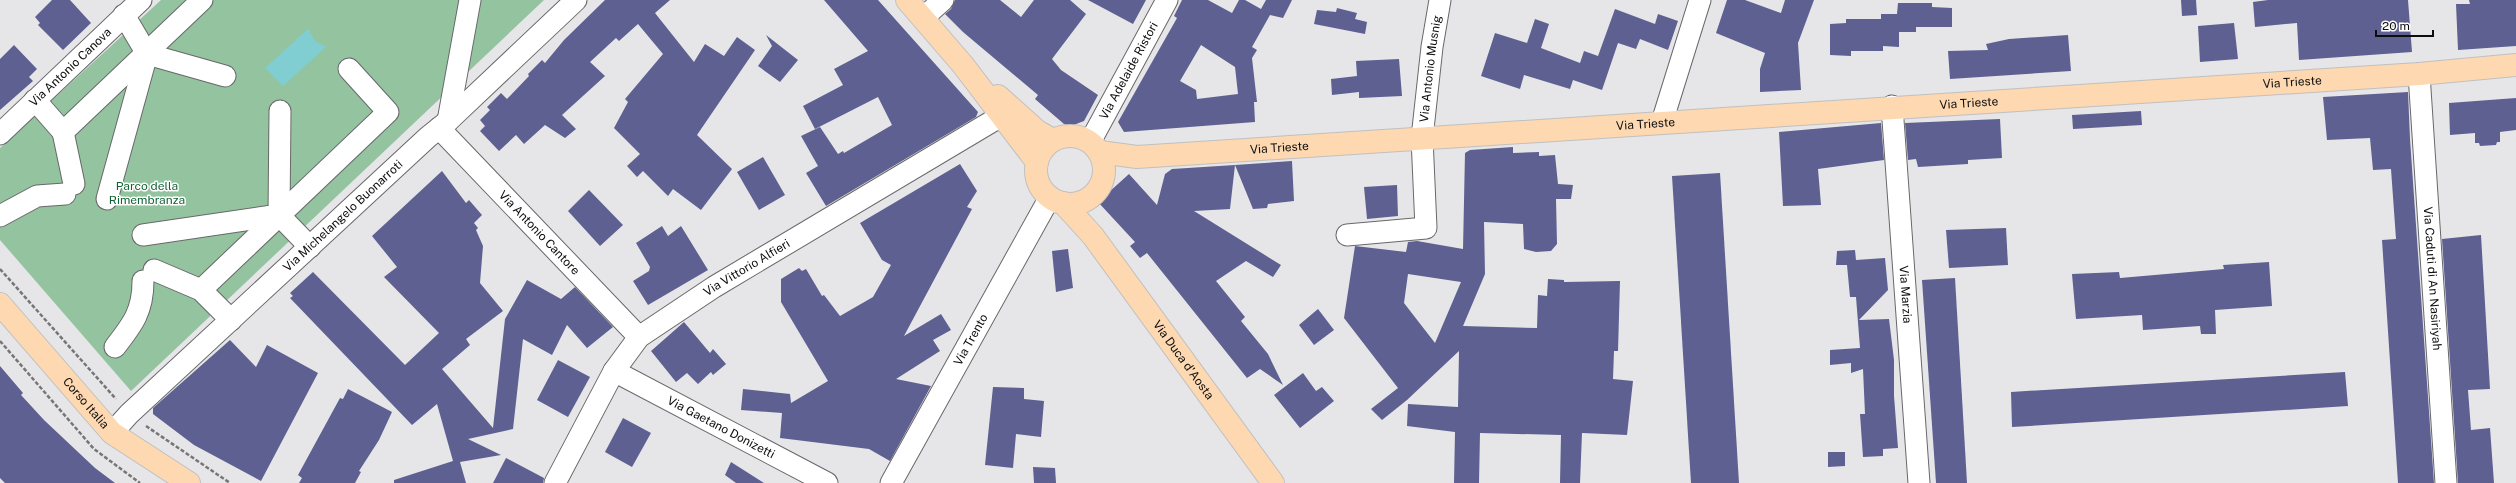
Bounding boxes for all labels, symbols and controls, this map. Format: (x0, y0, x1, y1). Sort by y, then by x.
scale bar (2376, 12, 2433, 38)
street label: Via Antonio Musnig (1417, 14, 1444, 123)
text: 20 m (2382, 19, 2410, 33)
street label: Via Adelaide Ristori (1096, 20, 1161, 122)
street label: Via Antonio Canova (26, 25, 114, 109)
street label: Via Trieste (2262, 73, 2322, 91)
street label: Via Trieste (1939, 94, 1999, 112)
street label: Via Trieste (1616, 115, 1676, 133)
street label: Via Trieste (1249, 139, 1309, 157)
street label: Via Michelangelo Buonarroti (280, 157, 405, 275)
park label: Parco della Rimembranza (109, 179, 185, 207)
street label: Via Antonio Cantore (496, 188, 583, 278)
street label: Via Caduti di An Nasiriyah (2421, 206, 2444, 351)
street label: Via Vittorio Alfieri (701, 236, 792, 299)
street label: Via Marzia (1896, 265, 1915, 324)
street label: Via Trento (951, 311, 991, 368)
street label: Via Duca d'Aosta (1150, 318, 1217, 402)
street label: Corso Italia (60, 374, 112, 431)
street label: Via Gaetano Donizetti (665, 393, 777, 461)

